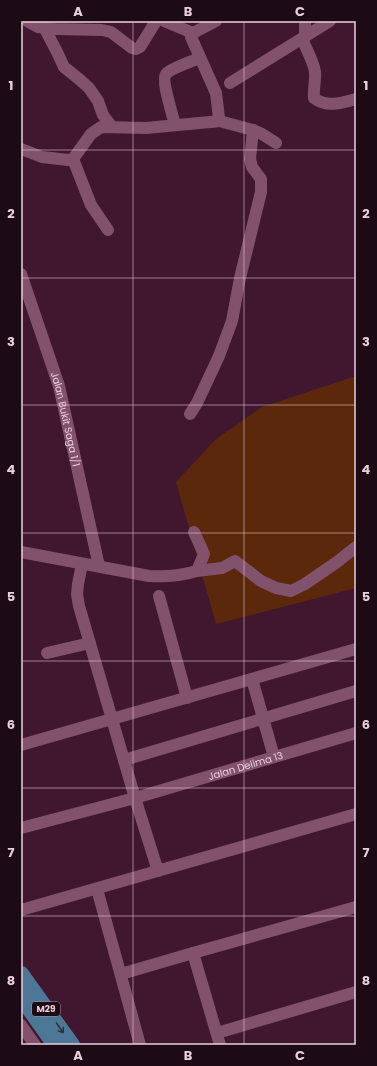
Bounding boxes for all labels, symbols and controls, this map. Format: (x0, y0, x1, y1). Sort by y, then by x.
text: A (73, 2, 83, 21)
text: B (184, 2, 193, 21)
text: C (295, 2, 305, 21)
text: 1 (9, 76, 13, 95)
text: 1 (364, 76, 368, 95)
text: 2 (7, 204, 15, 223)
text: 2 (362, 204, 370, 223)
text: 3 (7, 332, 15, 351)
text: 3 (362, 332, 370, 351)
street label: Jalan Bukit Saga 1/1 (47, 370, 84, 468)
text: 4 (7, 460, 16, 479)
text: 4 (362, 460, 371, 479)
text: 5 (7, 587, 15, 606)
text: 5 (362, 587, 370, 606)
text: 6 (7, 715, 15, 734)
text: 6 (362, 715, 370, 734)
street label: Jalan Delima 13 (206, 748, 285, 784)
text: 7 (8, 843, 15, 862)
text: 7 (363, 843, 370, 862)
text: 8 (7, 971, 15, 990)
text: 8 (362, 971, 370, 990)
road number: M29 (32, 1002, 60, 1016)
one-way arrow (56, 1023, 64, 1034)
text: A (73, 1046, 83, 1065)
text: B (184, 1046, 193, 1065)
text: C (295, 1046, 305, 1065)

